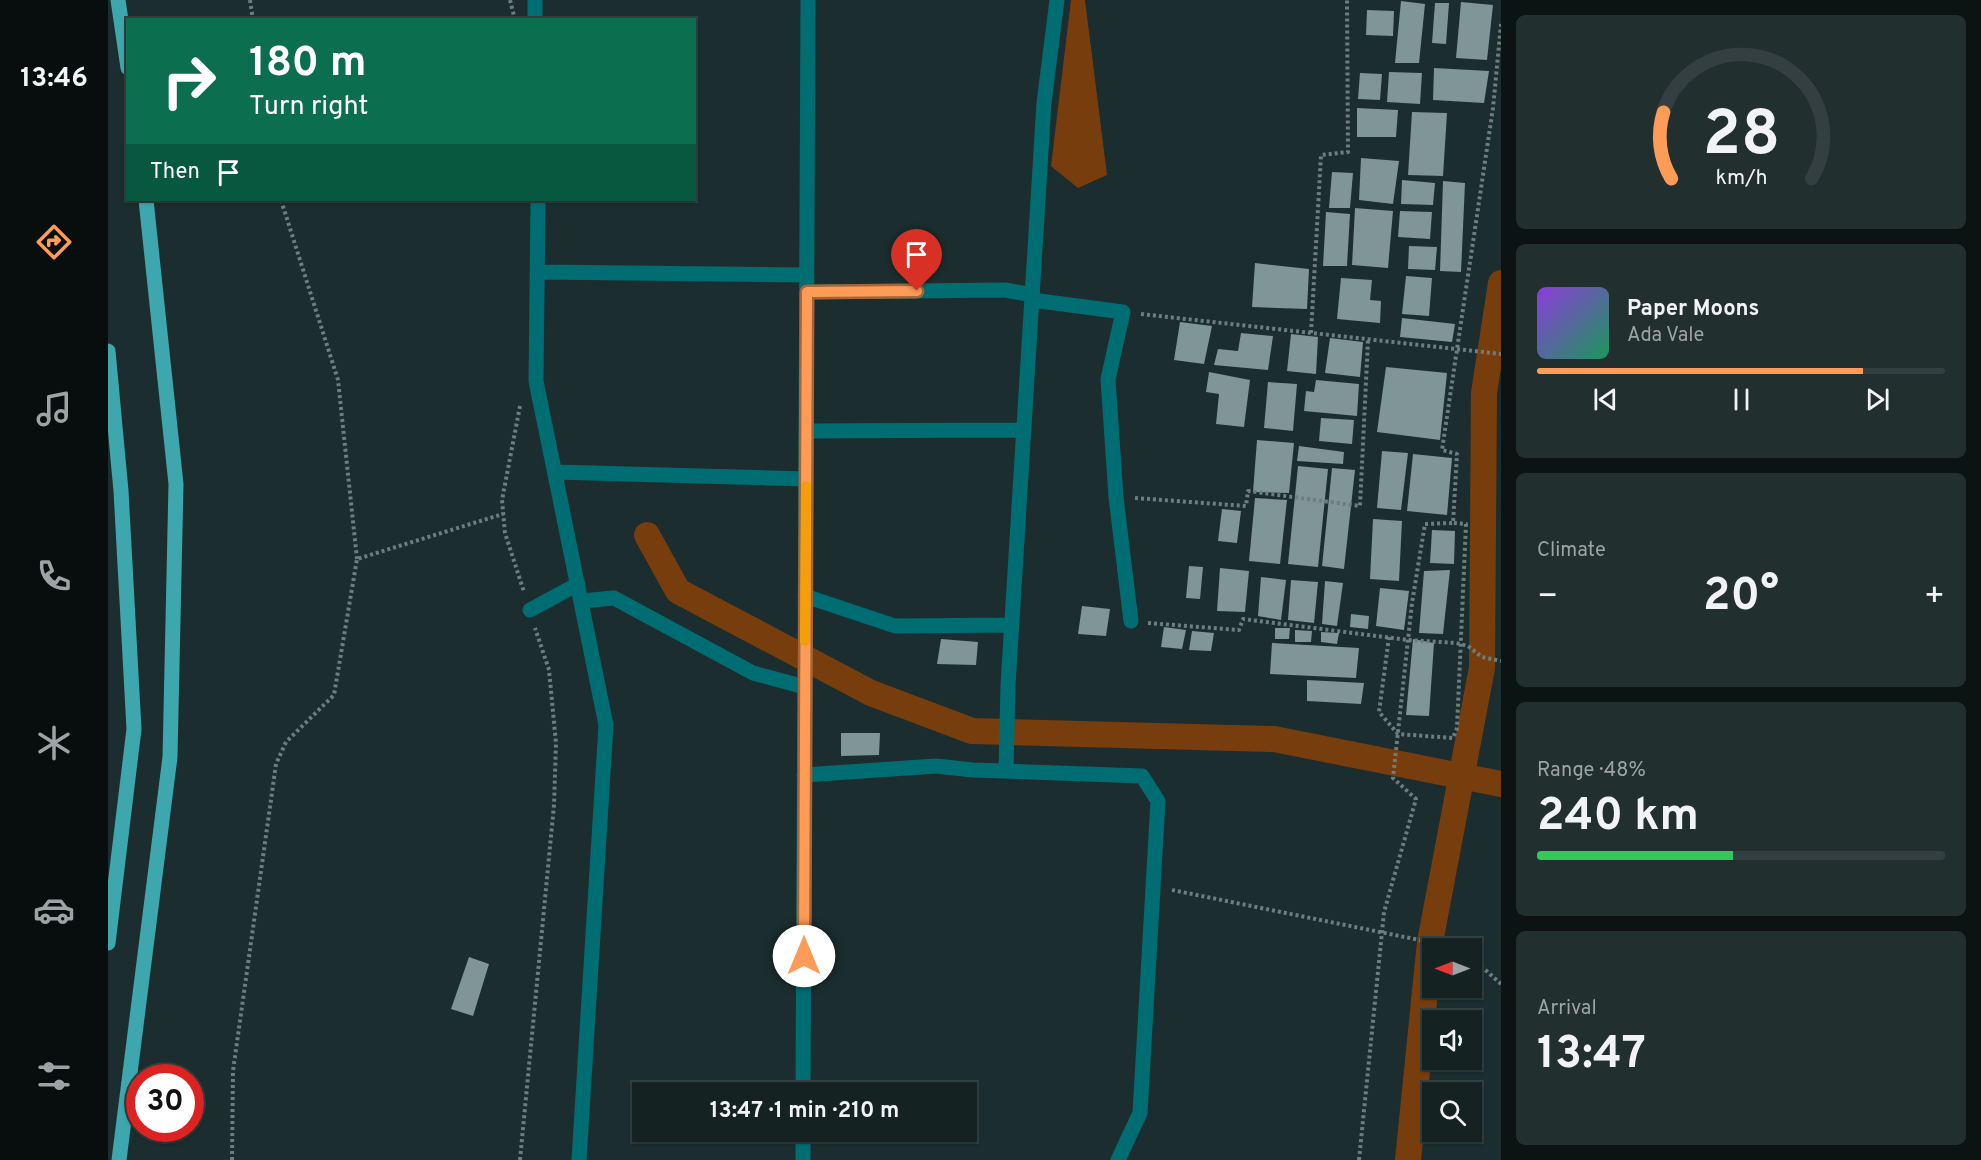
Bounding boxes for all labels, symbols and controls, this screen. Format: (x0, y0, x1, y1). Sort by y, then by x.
text: 180 m (249, 38, 366, 91)
icon: right (150, 42, 228, 120)
text: 13:46 (20, 62, 88, 96)
text: Turn right (249, 90, 368, 124)
text: 28 (1702, 98, 1780, 177)
icon: arrive (212, 156, 245, 189)
text: Then (150, 159, 200, 186)
text: km/h (1715, 165, 1767, 192)
icon: directions (33, 221, 75, 263)
pin (891, 229, 942, 291)
icon: arrive (900, 238, 933, 271)
text: Paper Moons (1627, 296, 1759, 323)
text: Ada Vale (1627, 323, 1704, 349)
icon: previous (1589, 383, 1622, 416)
icon: pause (1725, 383, 1758, 416)
icon: next (1861, 383, 1894, 416)
icon: music (33, 388, 75, 430)
text: Climate (1537, 538, 1606, 564)
icon: phone (33, 555, 75, 597)
text: 20° (1703, 569, 1779, 626)
text: − (1537, 577, 1558, 619)
text: + (1924, 577, 1945, 619)
icon: climate (33, 722, 75, 764)
text: Range · 48% (1537, 758, 1646, 784)
text: 240 km (1537, 789, 1699, 846)
icon: car (33, 889, 75, 931)
position arrow (772, 924, 836, 988)
north arrow (1422, 938, 1482, 998)
map controls (1422, 938, 1482, 1142)
text: Arrival (1537, 996, 1597, 1022)
button: sound (1422, 1010, 1482, 1070)
text: 13:47 (1537, 1027, 1646, 1084)
icon: filters (33, 1055, 75, 1097)
speed limit sign: 30 (126, 1064, 204, 1142)
button: search (1422, 1082, 1482, 1142)
text: 13:47 · 1 min · 210 m (710, 1098, 899, 1125)

